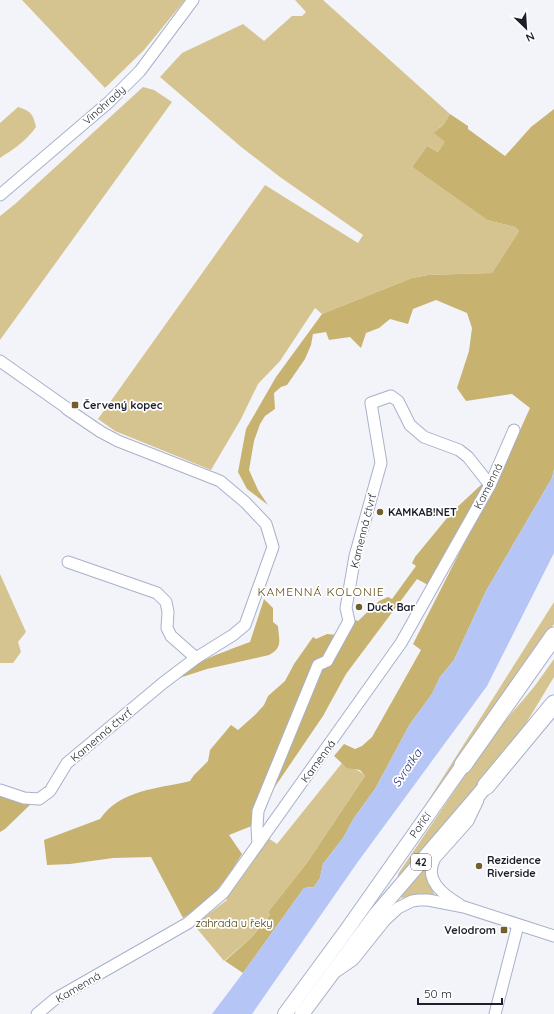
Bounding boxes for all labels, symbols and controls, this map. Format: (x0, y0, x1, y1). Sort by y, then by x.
north arrow (506, 8, 546, 48)
text: N (524, 29, 537, 45)
street label: Vinohrady (80, 82, 128, 128)
place label: Červený kopec (83, 398, 163, 412)
marker: Červený kopec (70, 400, 80, 410)
street label: Kamenná (470, 461, 506, 511)
street label: Kamenná čtvrť (347, 492, 379, 570)
place label: KAMKAB!NET (388, 505, 457, 519)
marker: KAMKAB!NET (375, 507, 385, 517)
district label: KAMENNÁ KOLONIE (257, 584, 385, 599)
place label: Duck Bar (367, 600, 415, 614)
marker: Duck Bar (354, 602, 364, 612)
street label: Kamenná čtvrť (67, 705, 135, 765)
street label: Kamenná (298, 737, 338, 785)
water label: Svratka (388, 745, 425, 790)
street label: Poříčí (406, 809, 434, 840)
place label: Rezidence Riverside (487, 853, 542, 880)
road number: 42 (411, 854, 431, 870)
marker: Rezidence Riverside (474, 861, 484, 871)
park label: zahrada u řeky (195, 916, 273, 930)
place label: Velodrom (444, 923, 496, 937)
marker: Velodrom (499, 925, 509, 935)
street label: Kamenná (53, 969, 103, 1005)
scale bar (418, 980, 502, 1006)
text: 50 m (424, 986, 452, 1001)

